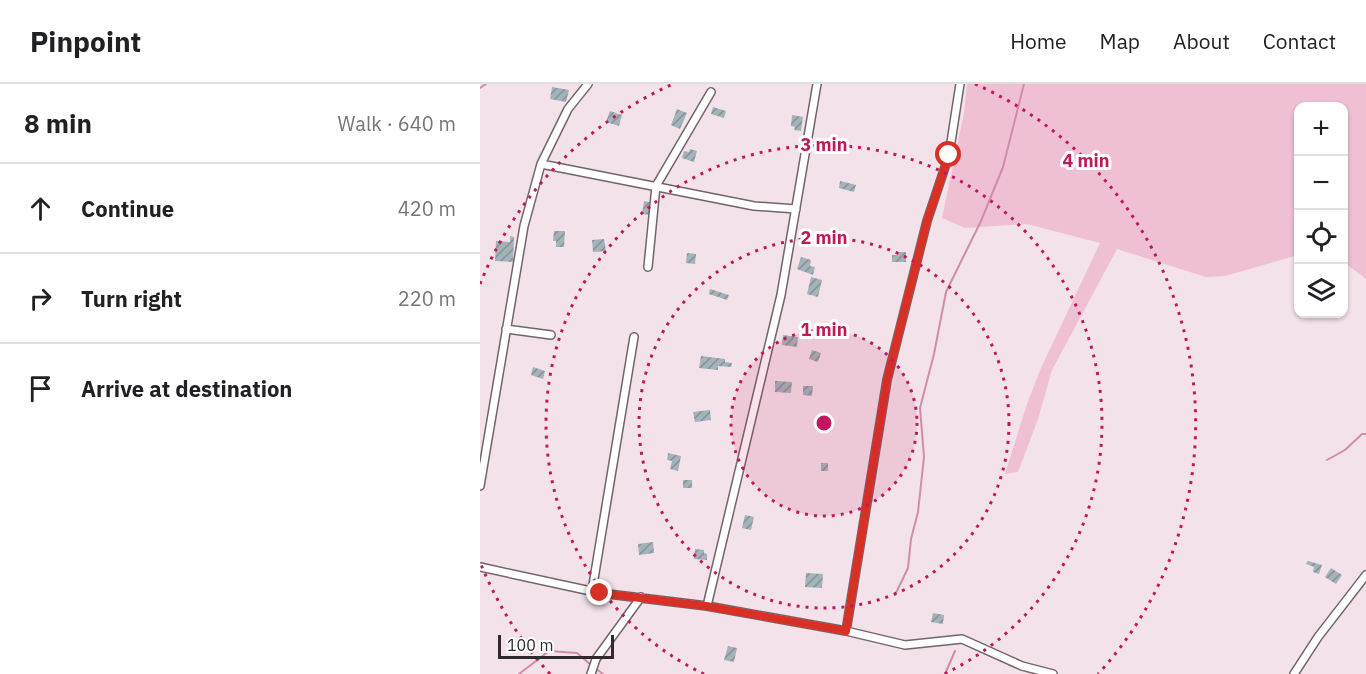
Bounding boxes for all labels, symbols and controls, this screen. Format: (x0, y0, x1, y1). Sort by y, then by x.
text: Pinpoint (30, 23, 141, 60)
text: Home (1010, 27, 1067, 55)
text: Map (1100, 27, 1140, 55)
text: About (1173, 27, 1230, 55)
text: Contact (1263, 27, 1336, 55)
map controls (1294, 102, 1348, 318)
button: + (1294, 102, 1348, 156)
text: 8 min (24, 106, 92, 140)
text: Walk · 640 m (338, 110, 456, 137)
text: 3 min (800, 133, 848, 156)
route start (935, 141, 961, 167)
text: 4 min (1062, 149, 1110, 172)
button: − (1294, 156, 1348, 210)
icon: ahead (24, 192, 57, 225)
text: Continue (81, 194, 174, 223)
text: 420 m (398, 195, 456, 222)
button: locate (1294, 210, 1348, 264)
text: 2 min (800, 226, 848, 249)
button: layers (1294, 264, 1348, 318)
icon: right (24, 282, 57, 315)
text: Turn right (81, 284, 182, 313)
text: 220 m (398, 285, 456, 312)
text: 1 min (800, 318, 848, 341)
icon: arrive (24, 372, 57, 405)
text: Arrive at destination (81, 374, 292, 403)
centre of rings (814, 413, 834, 433)
route end (586, 579, 612, 605)
scale bar (498, 632, 614, 660)
text: 100 m (507, 635, 554, 655)

